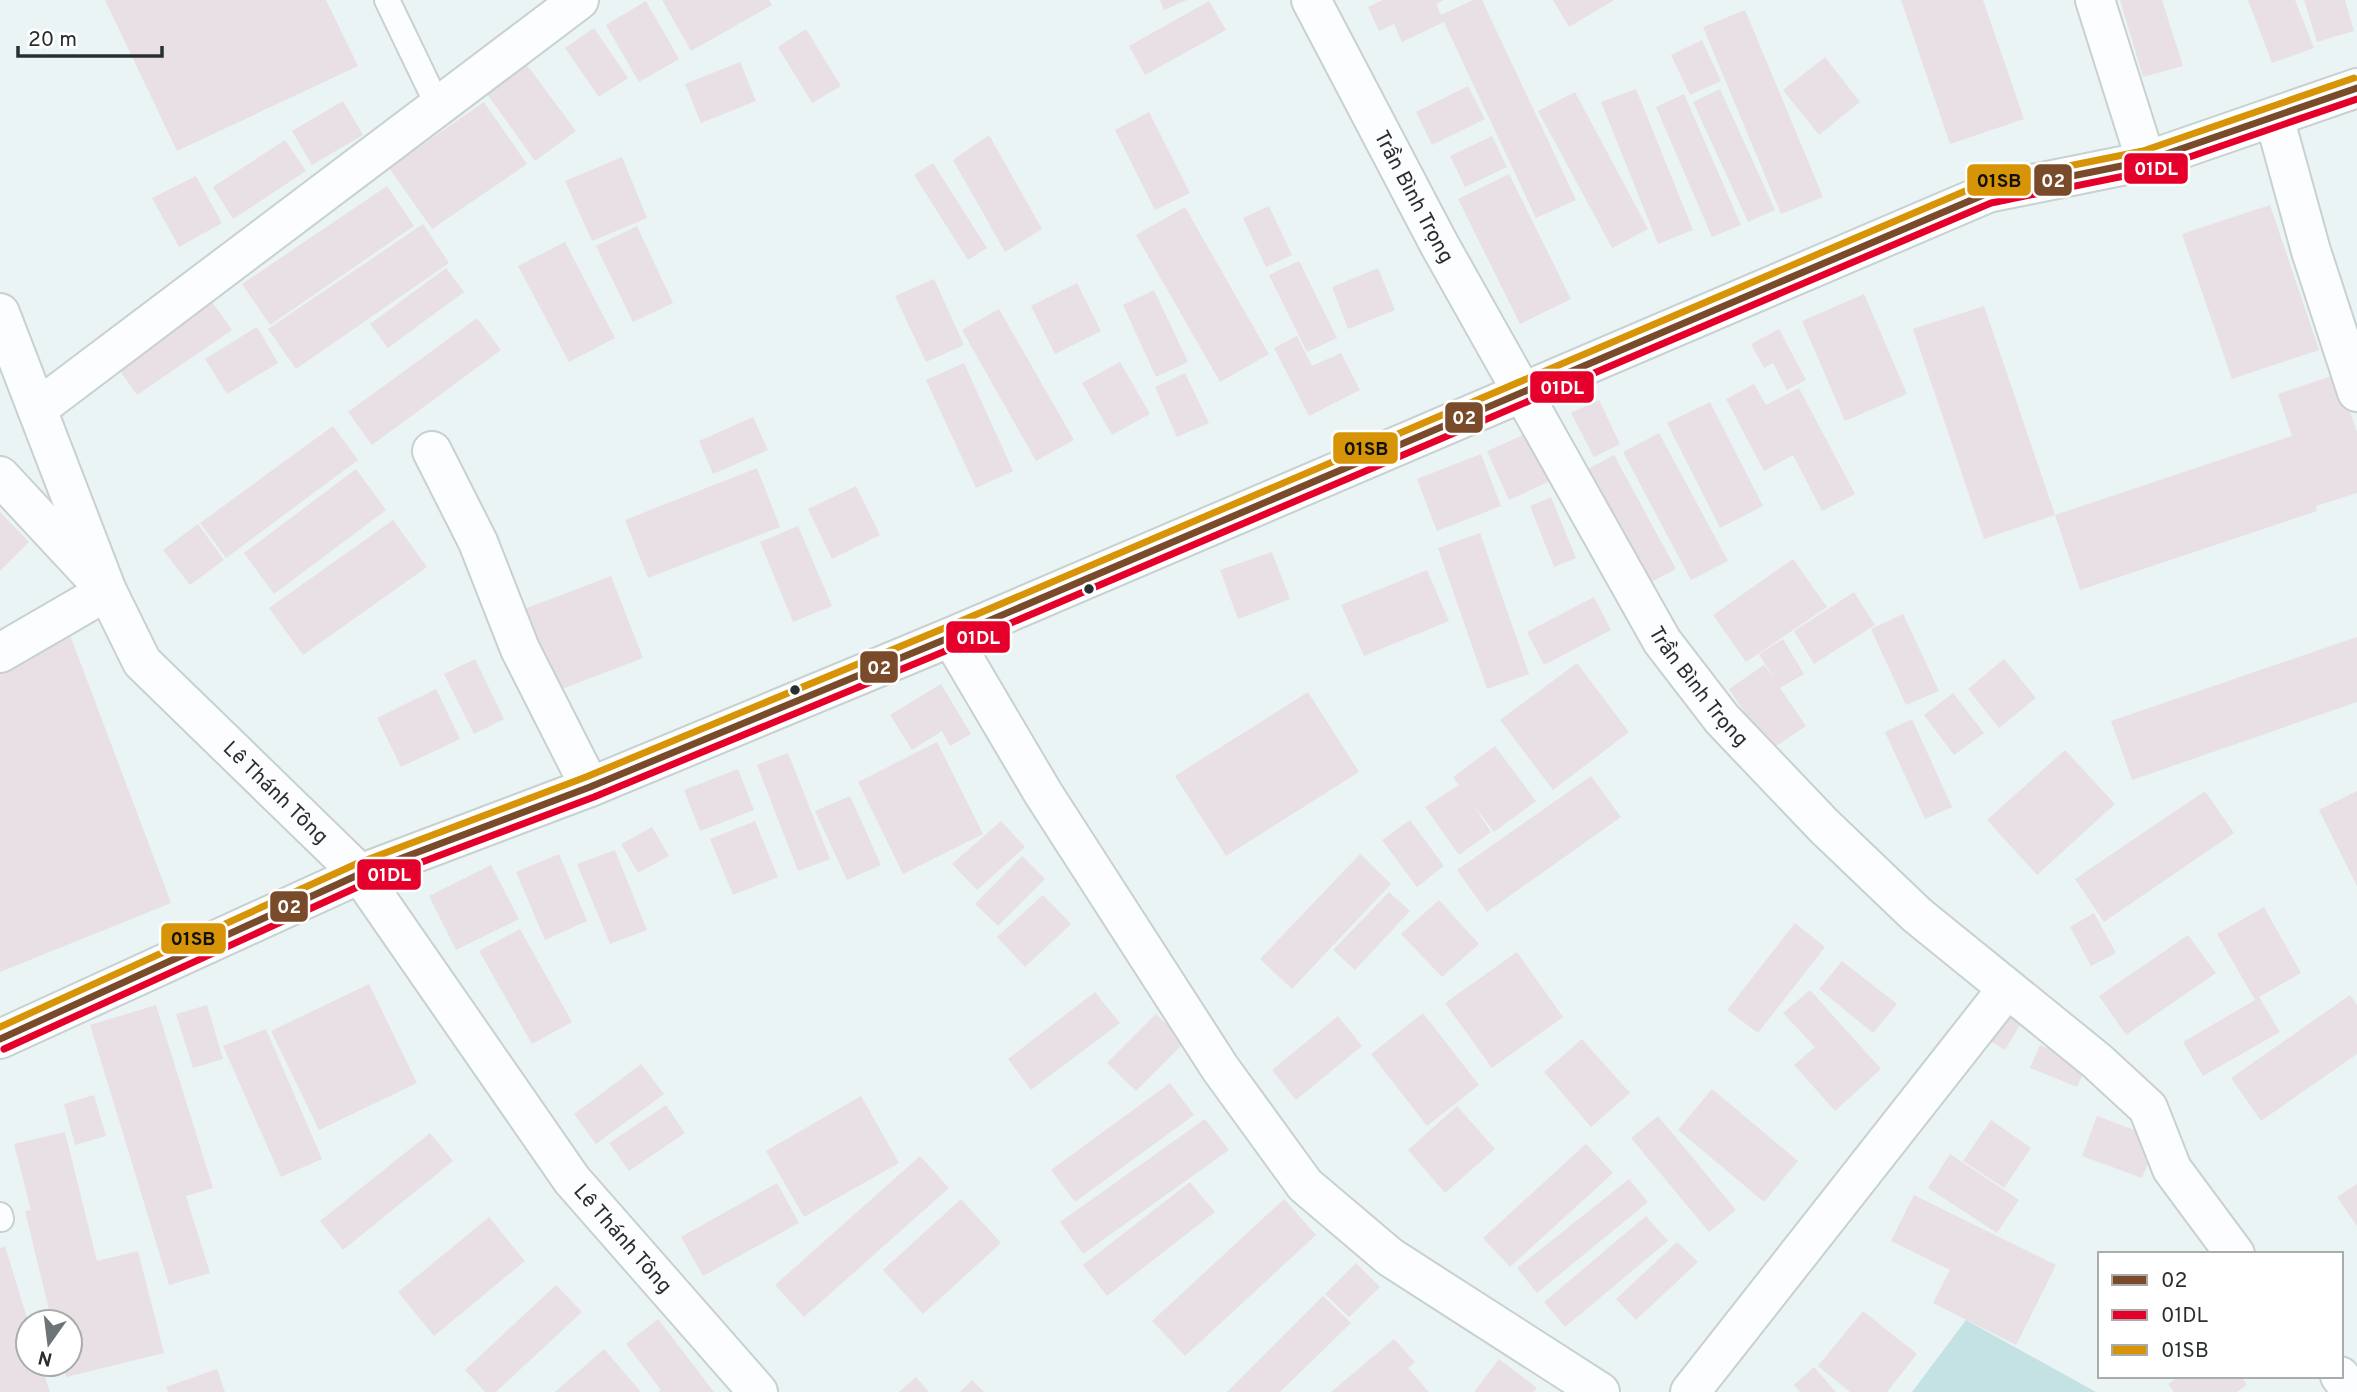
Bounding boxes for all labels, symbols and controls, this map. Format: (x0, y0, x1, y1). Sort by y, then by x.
scale bar (18, 14, 161, 58)
text: 20 m (28, 27, 77, 54)
street label: Trần Bình Trọng (1367, 126, 1459, 269)
line badge: 01DL (2123, 152, 2189, 185)
text: 01DL (2134, 158, 2178, 182)
line badge: 01SB (1966, 163, 2032, 197)
line badge: 02 (2033, 163, 2073, 197)
text: 01SB (1977, 170, 2021, 194)
text: 02 (2041, 170, 2065, 194)
line badge: 01DL (1529, 370, 1595, 404)
text: 01DL (1540, 377, 1584, 401)
line badge: 02 (1444, 401, 1484, 434)
text: 02 (1452, 407, 1476, 431)
line badge: 01SB (1332, 431, 1399, 465)
text: 01SB (1344, 438, 1388, 462)
unlabelled marker (1082, 582, 1096, 596)
line badge: 01DL (945, 620, 1011, 654)
street label: Trần Bình Trọng (1642, 622, 1753, 753)
text: 01DL (956, 627, 1000, 651)
line badge: 02 (859, 650, 899, 684)
text: 02 (867, 657, 891, 681)
unlabelled marker (788, 683, 802, 697)
street label: Lê Thánh Tông (216, 736, 333, 851)
line badge: 01DL (356, 858, 422, 891)
text: 01DL (367, 864, 411, 888)
line badge: 02 (269, 890, 309, 923)
text: 02 (277, 896, 301, 920)
line badge: 01SB (160, 922, 227, 955)
text: 01SB (171, 928, 215, 952)
street label: Lê Thánh Tông (567, 1179, 677, 1300)
legend (2098, 1252, 2343, 1378)
text: 02 (2161, 1268, 2187, 1295)
text: 01DL (2161, 1303, 2208, 1330)
north arrow (14, 1308, 84, 1378)
text: 01SB (2161, 1338, 2209, 1365)
text: N (36, 1344, 55, 1371)

